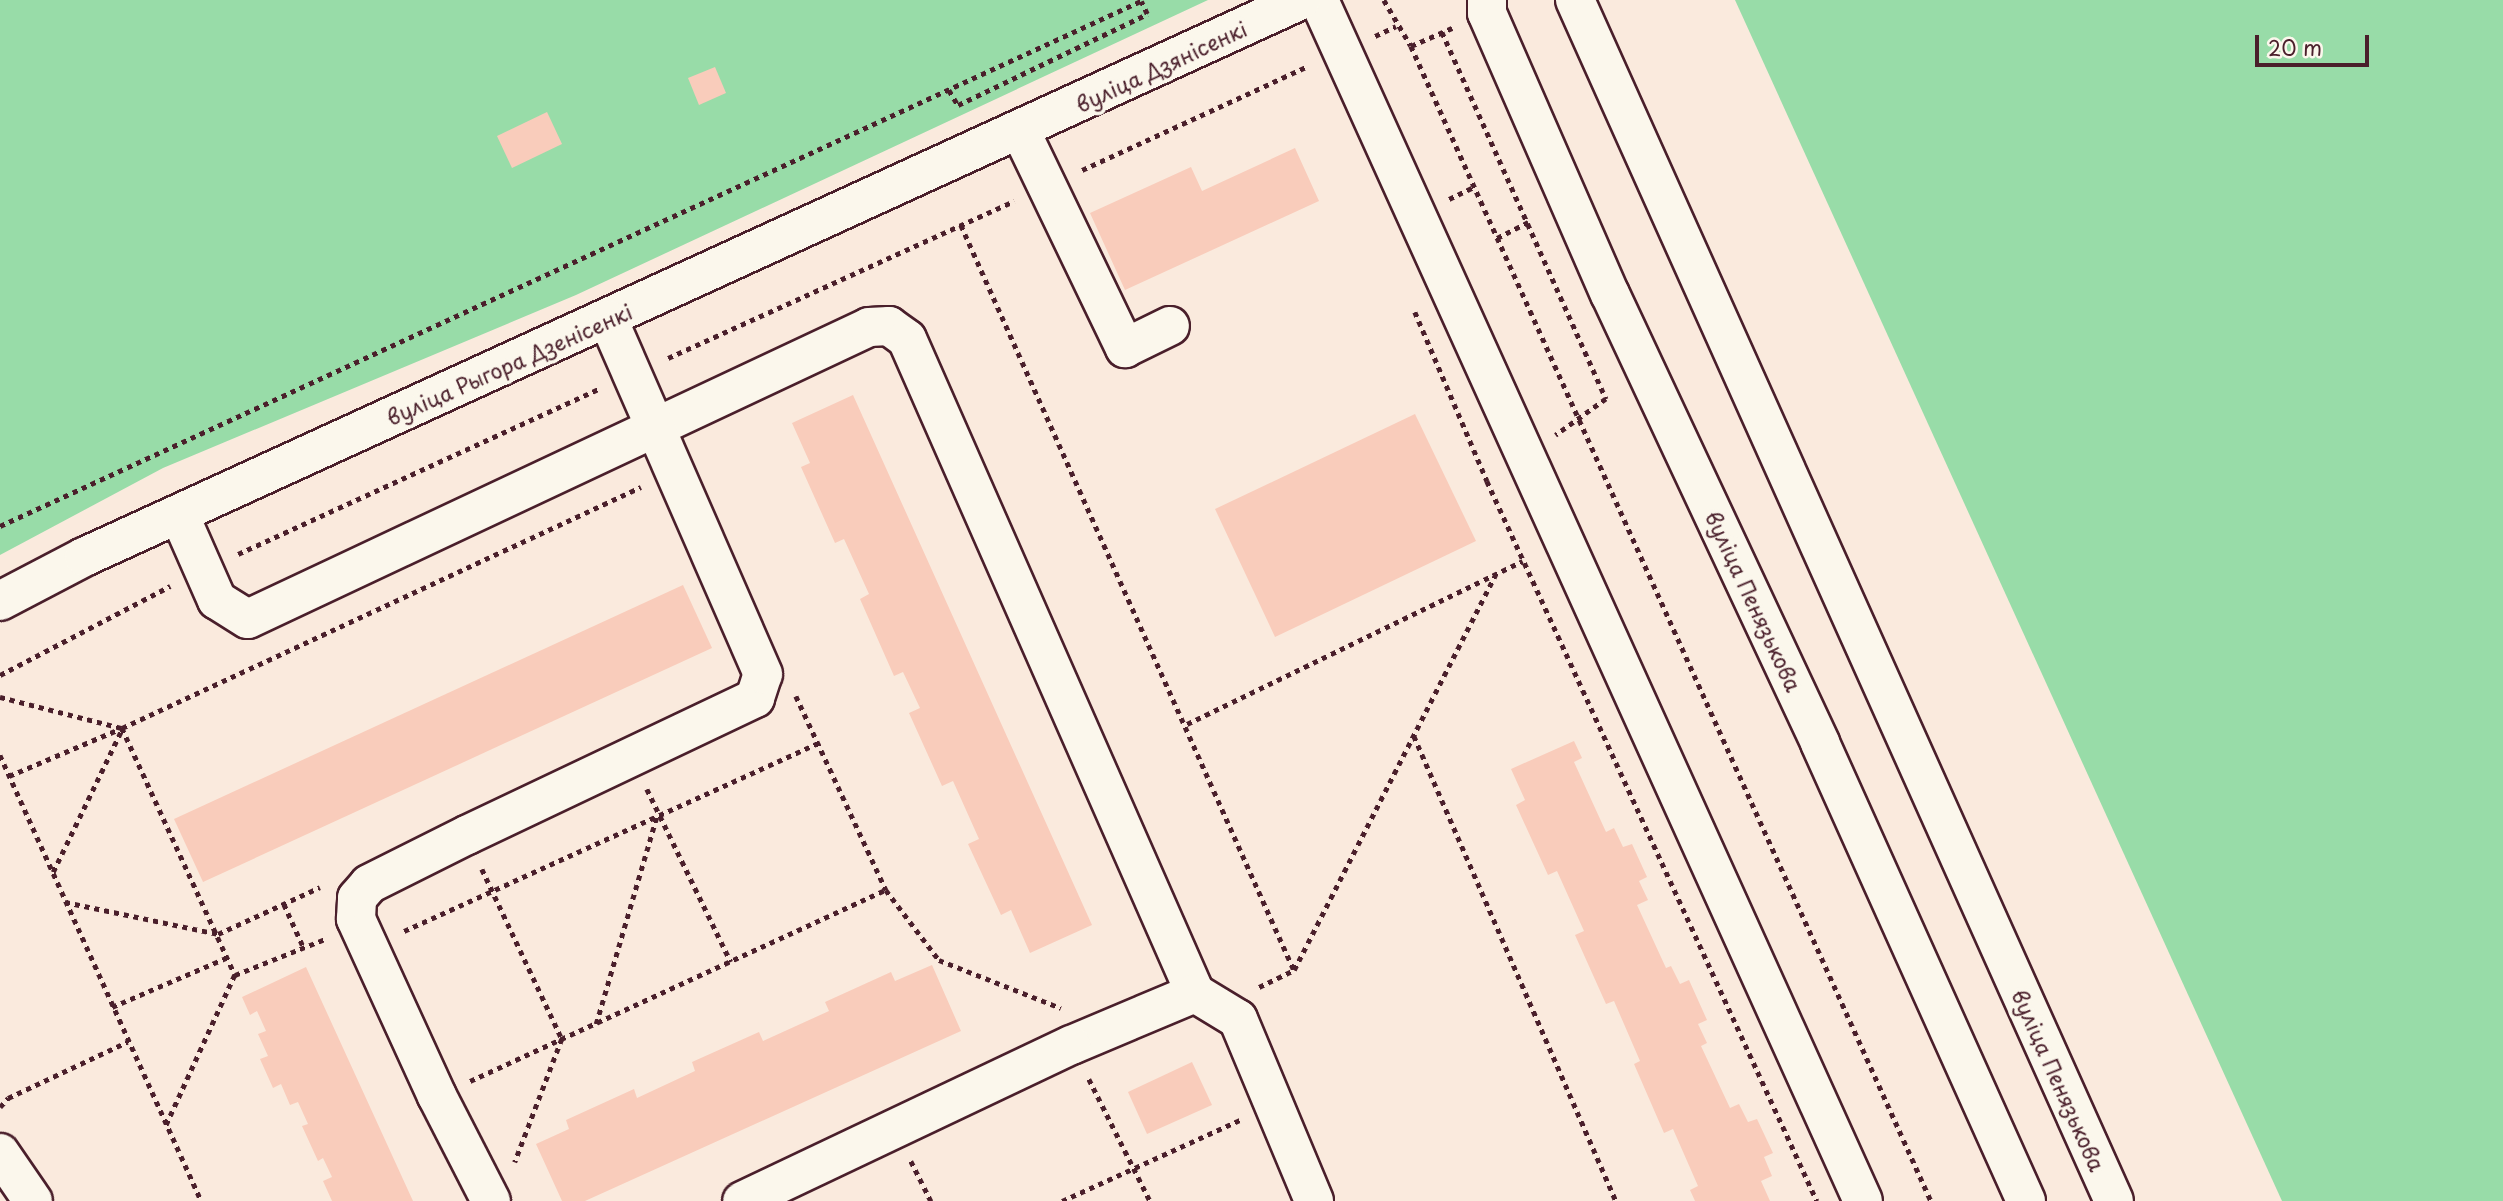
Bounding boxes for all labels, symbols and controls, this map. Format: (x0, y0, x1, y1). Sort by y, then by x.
street label: вуліца Дзянісенкі (1071, 15, 1251, 117)
scale bar (2258, 21, 2372, 65)
text: 20 m (2268, 31, 2322, 63)
street label: вуліца Рыгора Дзенісенкі (382, 298, 636, 430)
street label: вуліца Пенязькова (1701, 507, 1807, 695)
street label: вуліца Пенязькова (2008, 985, 2110, 1175)

